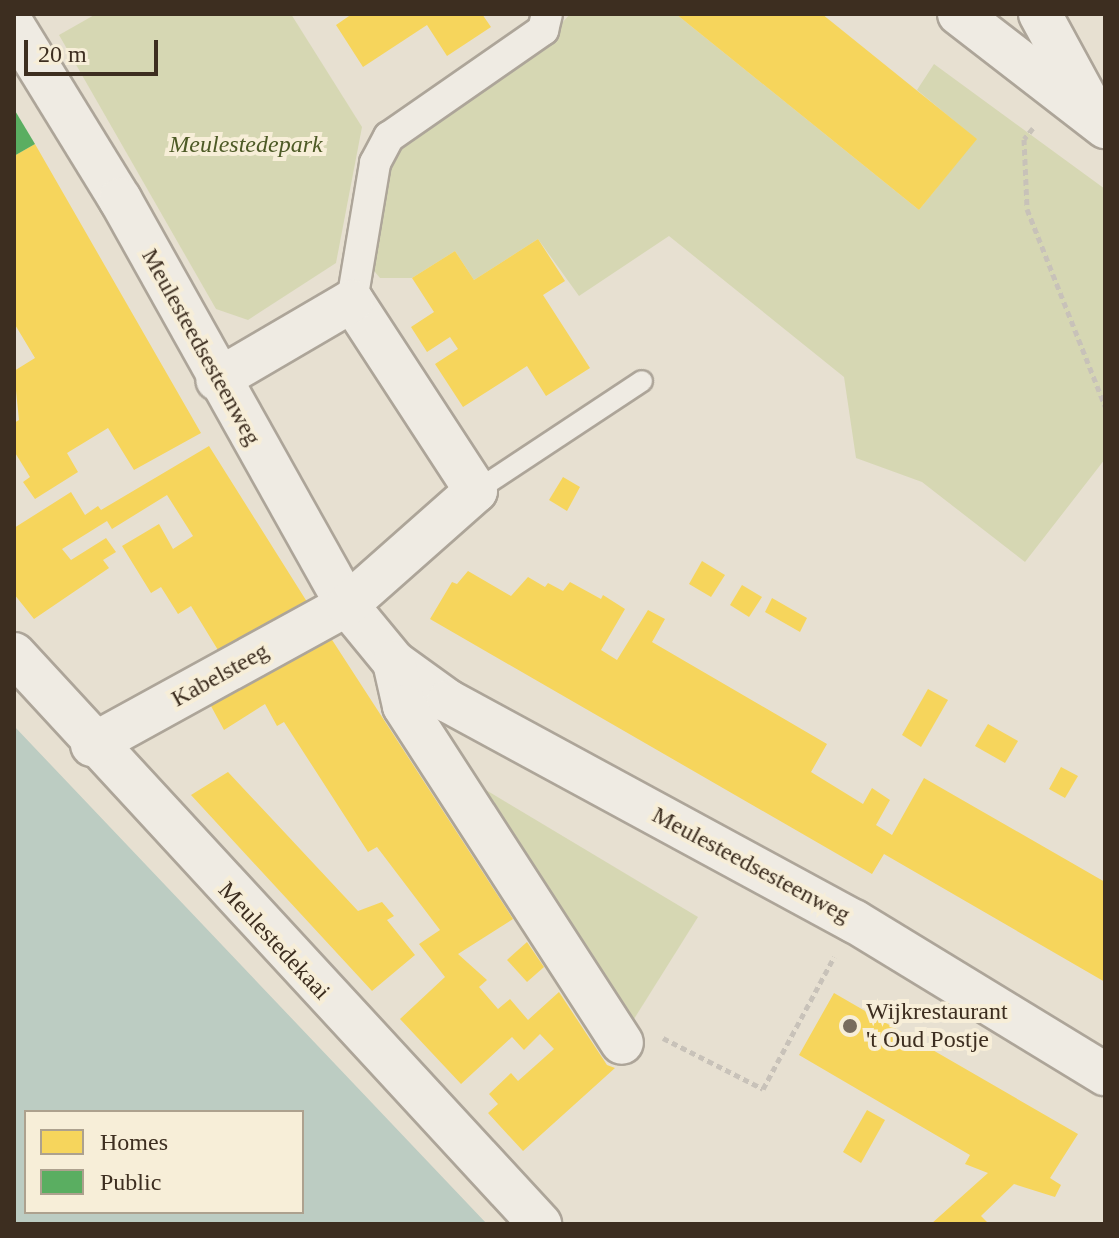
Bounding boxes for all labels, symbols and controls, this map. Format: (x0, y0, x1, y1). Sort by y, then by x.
scale bar (28, 24, 162, 74)
text: 20 m (38, 41, 87, 67)
park label: Meulestedepark (169, 131, 323, 159)
street label: Meulesteedsesteenweg (135, 244, 267, 450)
street label: Kabelsteeg (166, 637, 274, 713)
street label: Meulesteedsesteenweg (647, 801, 855, 929)
street label: Meulestedekaai (212, 876, 336, 1006)
place label: Wijkrestaurant 't Oud Postje (866, 998, 1008, 1054)
marker: Wijkrestaurant 't Oud Postje (841, 1017, 859, 1035)
legend (24, 1110, 304, 1214)
text: Homes (100, 1129, 168, 1155)
text: Public (100, 1169, 161, 1195)

